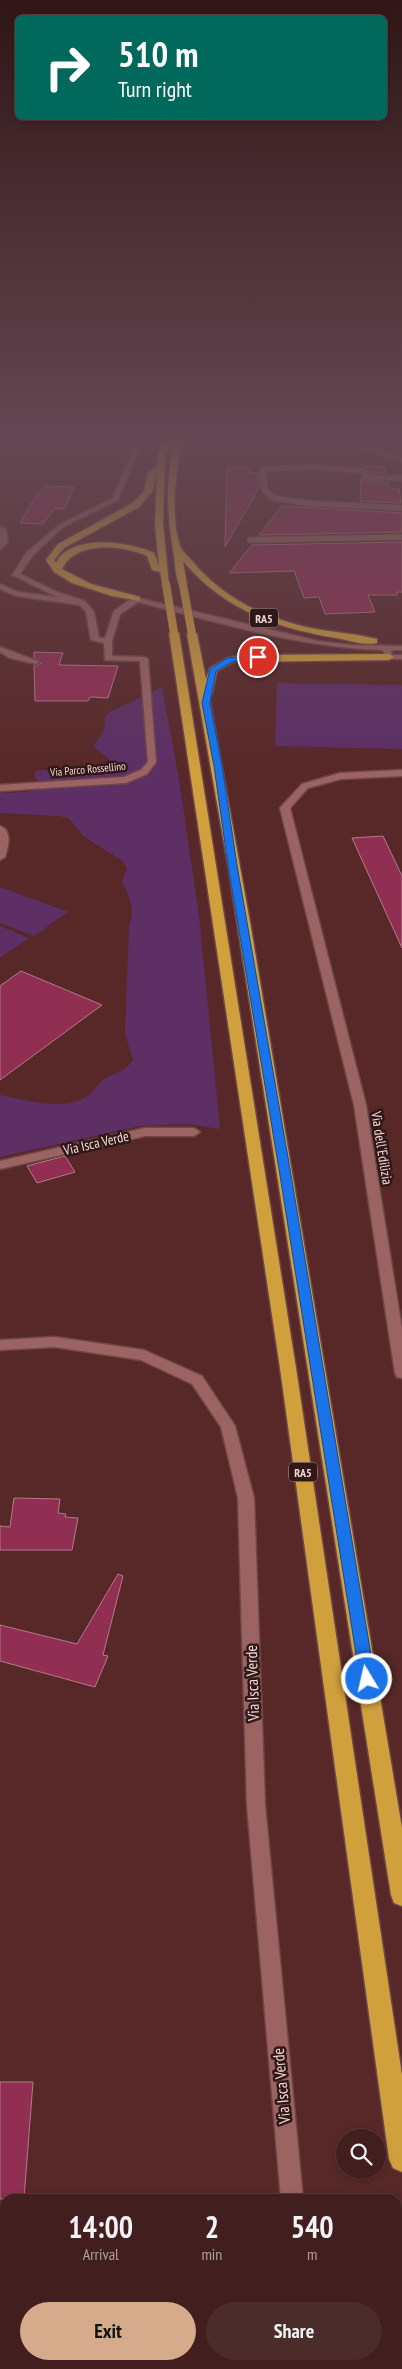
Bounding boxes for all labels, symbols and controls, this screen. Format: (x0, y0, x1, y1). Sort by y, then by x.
text: 510 m (118, 31, 199, 77)
icon: right (35, 35, 100, 100)
text: Turn right (118, 75, 192, 103)
road number: RA5 (250, 608, 278, 628)
pin (237, 636, 279, 678)
icon: arrive (244, 643, 272, 671)
street label: Via Parco Rossellino (49, 759, 127, 779)
street label: Via dell'Edilizia (367, 1109, 397, 1186)
street label: Via Isca Verde (61, 1127, 131, 1159)
road number: RA5 (289, 1462, 317, 1481)
street label: Via Isca Verde (241, 1645, 263, 1722)
position arrow (340, 1652, 392, 1704)
street label: Via Isca Verde (268, 2047, 294, 2126)
map controls (336, 2129, 386, 2179)
button: search (336, 2129, 386, 2179)
text: 14:00 (68, 2207, 133, 2246)
text: 2 (205, 2207, 219, 2246)
text: 540 (291, 2207, 334, 2246)
text: Arrival (83, 2244, 119, 2264)
text: min (201, 2244, 222, 2264)
text: m (307, 2244, 317, 2264)
button: Exit (20, 2302, 196, 2360)
button: Share (206, 2302, 382, 2360)

